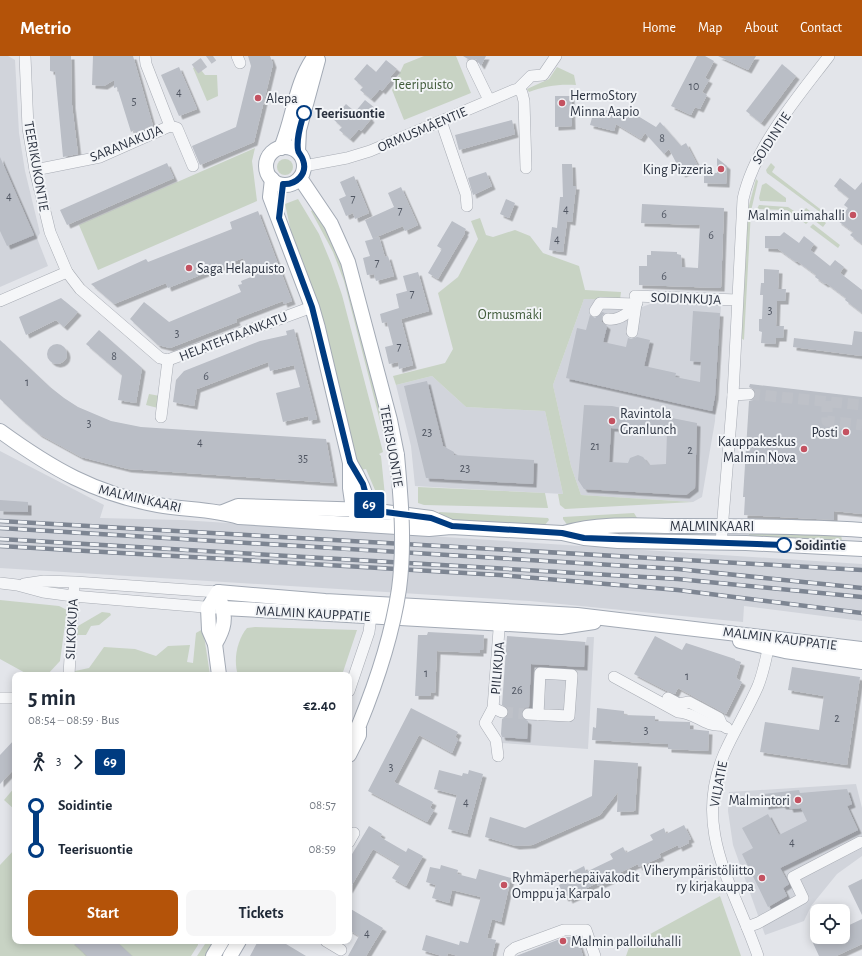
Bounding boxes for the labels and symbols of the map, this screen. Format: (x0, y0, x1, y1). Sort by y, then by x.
park label: Teeripuisto (393, 78, 453, 92)
house number: 10 (689, 80, 699, 92)
house number: 4 (176, 86, 182, 98)
place label: HermoStory Minna Aapio (570, 89, 640, 119)
place label: Alepa (266, 92, 298, 106)
marker: Alepa (253, 93, 263, 103)
house number: 5 (131, 95, 137, 107)
marker: HermoStory Minna Aapio (557, 98, 567, 108)
street label: ORMUSMÄENTIE (375, 103, 469, 155)
marker: Teerisuontie (296, 105, 312, 121)
place label: Teerisuontie (315, 107, 385, 121)
street label: SOIDINTIE (750, 110, 794, 167)
street label: TEERIKUKONTIE (21, 120, 51, 213)
street label: SARANAKUJA (88, 123, 165, 165)
house number: 8 (659, 132, 665, 144)
place label: King Pizzeria (643, 163, 714, 177)
marker: King Pizzeria (716, 164, 726, 174)
house number: 4 (6, 190, 12, 202)
house number: 7 (350, 192, 356, 204)
house number: 4 (563, 203, 569, 215)
house number: 7 (397, 204, 403, 216)
house number: 6 (661, 208, 667, 220)
place label: Malmin uimahalli (748, 209, 845, 223)
marker: Malmin uimahalli (848, 210, 858, 220)
house number: 6 (708, 229, 714, 241)
house number: 4 (554, 233, 560, 245)
house number: 7 (374, 256, 380, 268)
place label: Saga Helapuisto (197, 262, 285, 276)
marker: Saga Helapuisto (184, 263, 194, 273)
house number: 6 (661, 270, 667, 282)
house number: 7 (409, 287, 415, 299)
street label: SOIDINKUJA (651, 291, 721, 307)
house number: 3 (768, 304, 773, 316)
park label: Ormusmäki (478, 308, 542, 322)
street label: HELATEHTAANKATU (177, 310, 289, 364)
house number: 3 (175, 327, 180, 339)
house number: 7 (396, 340, 402, 352)
house number: 8 (111, 350, 117, 362)
house number: 6 (203, 370, 209, 382)
house number: 1 (25, 376, 29, 388)
street label: TEERISUONTIE (377, 404, 405, 488)
place label: Ravintola Granlunch (620, 407, 676, 437)
marker: Ravintola Granlunch (607, 416, 617, 426)
house number: 3 (87, 417, 92, 429)
house number: 23 (422, 426, 432, 438)
place label: Posti (811, 426, 838, 440)
marker: Posti (841, 427, 851, 437)
place label: Kauppakeskus Malmin Nova (718, 435, 797, 465)
house number: 4 (197, 436, 203, 448)
house number: 21 (590, 440, 600, 452)
house number: 2 (687, 444, 693, 456)
marker: Kauppakeskus Malmin Nova (799, 444, 809, 454)
house number: 35 (298, 452, 308, 464)
house number: 23 (460, 462, 470, 474)
street label: MALMINKAARI (97, 483, 183, 515)
line badge: 69 (351, 492, 387, 518)
street label: MALMINKAARI (670, 520, 754, 534)
marker: Soidintie (776, 537, 792, 553)
place label: Soidintie (795, 539, 846, 553)
street label: SILKOKUJA (63, 598, 81, 660)
street label: MALMIN KAUPPATIE (255, 604, 371, 624)
street label: MALMIN KAUPPATIE (722, 625, 838, 653)
street label: PIILIKUJA (489, 641, 507, 695)
house number: 1 (424, 667, 428, 679)
house number: 1 (685, 670, 689, 682)
house number: 26 (511, 684, 523, 696)
house number: 2 (834, 712, 840, 724)
house number: 3 (644, 724, 649, 736)
street label: VILJATIE (708, 760, 730, 808)
house number: 3 (389, 761, 394, 773)
place label: Malmintori (728, 794, 790, 808)
marker: Malmintori (793, 795, 803, 805)
house number: 4 (463, 796, 469, 808)
house number: 4 (789, 836, 795, 848)
place label: Viherympäristöliitto ry kirjakauppa (644, 864, 755, 894)
place label: Ryhmäperhepäiväkodit Omppu ja Karpalo (512, 871, 640, 901)
marker: Viherympäristöliitto ry kirjakauppa (757, 873, 767, 883)
marker: Ryhmäperhepäiväkodit Omppu ja Karpalo (499, 880, 509, 890)
house number: 4 (364, 927, 370, 939)
place label: Malmin palloiluhalli (571, 935, 681, 949)
marker: Malmin palloiluhalli (558, 936, 568, 946)

